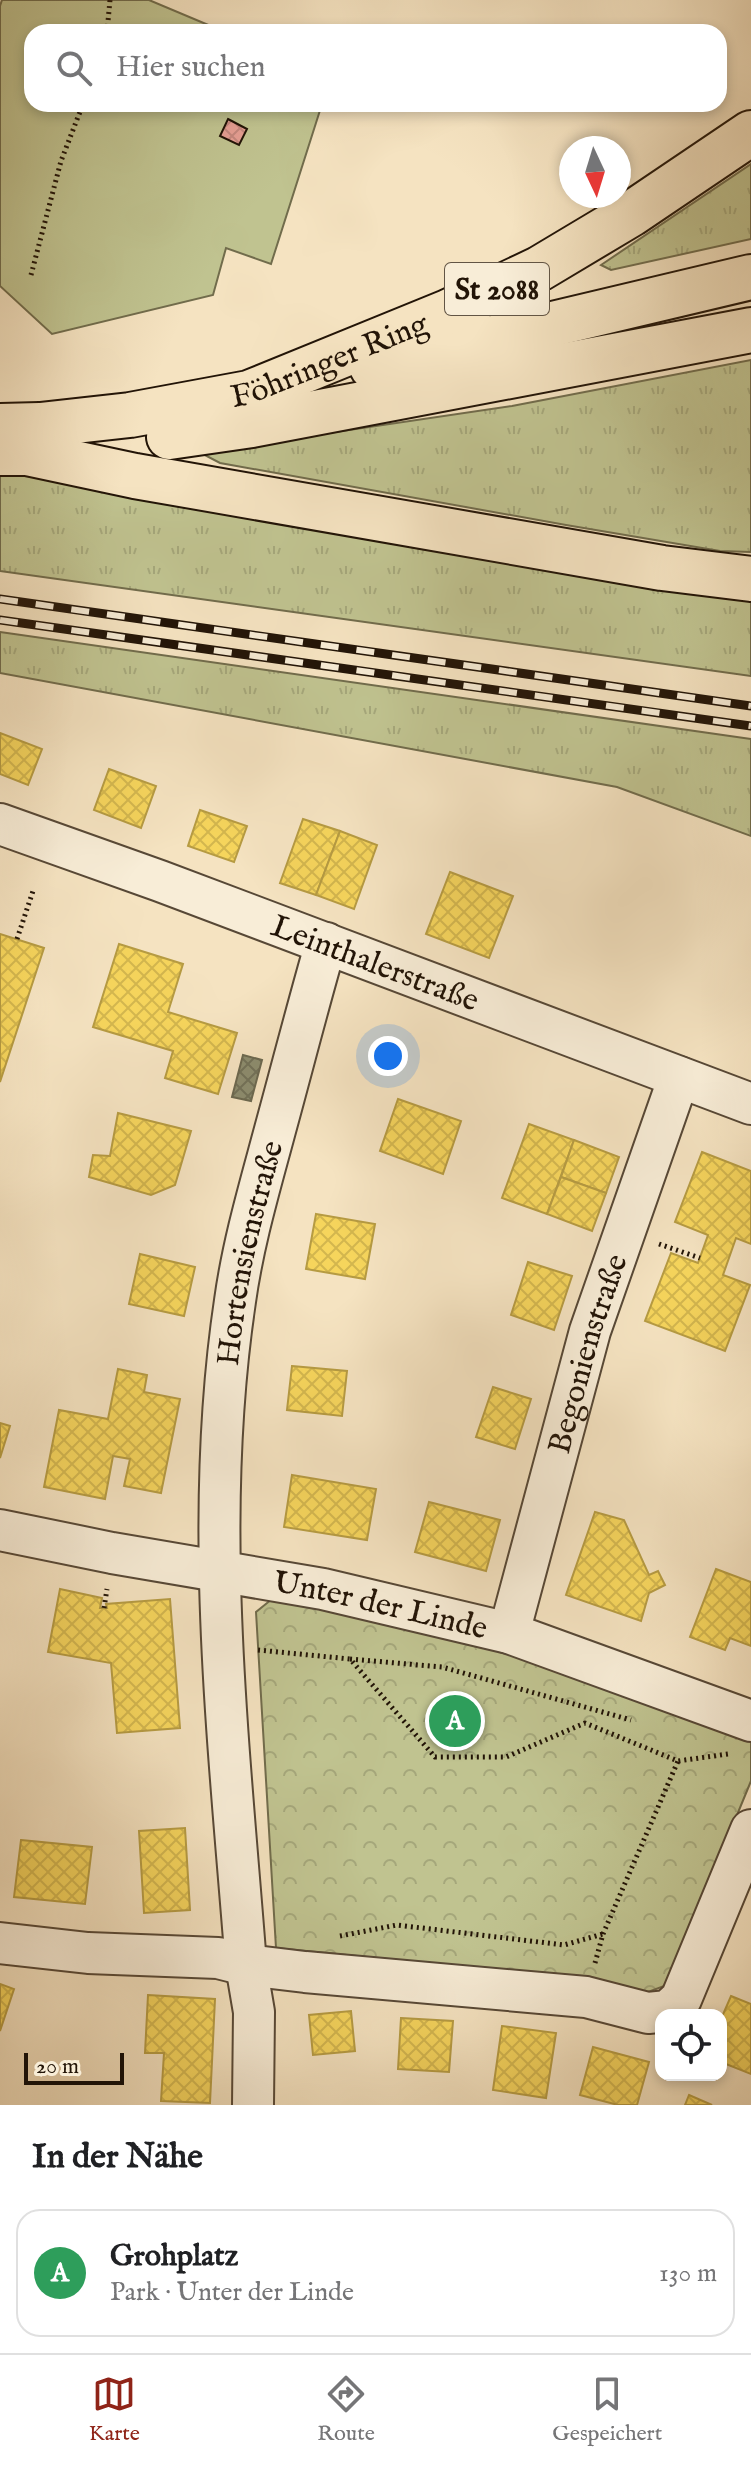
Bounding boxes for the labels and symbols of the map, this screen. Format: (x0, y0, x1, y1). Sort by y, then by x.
north arrow (559, 136, 631, 208)
road number: St 2088 (445, 263, 549, 315)
street label: Föhringer Ring (228, 304, 435, 419)
street label: Leinthalerstraße (265, 907, 484, 1022)
your location (368, 1036, 408, 1076)
street label: Hortensienstraße (209, 1136, 294, 1368)
street label: Begonienstraße (540, 1249, 638, 1459)
street label: Unter der Linde (270, 1563, 491, 1650)
pin: A (429, 1691, 481, 1751)
scale bar (24, 2049, 124, 2085)

